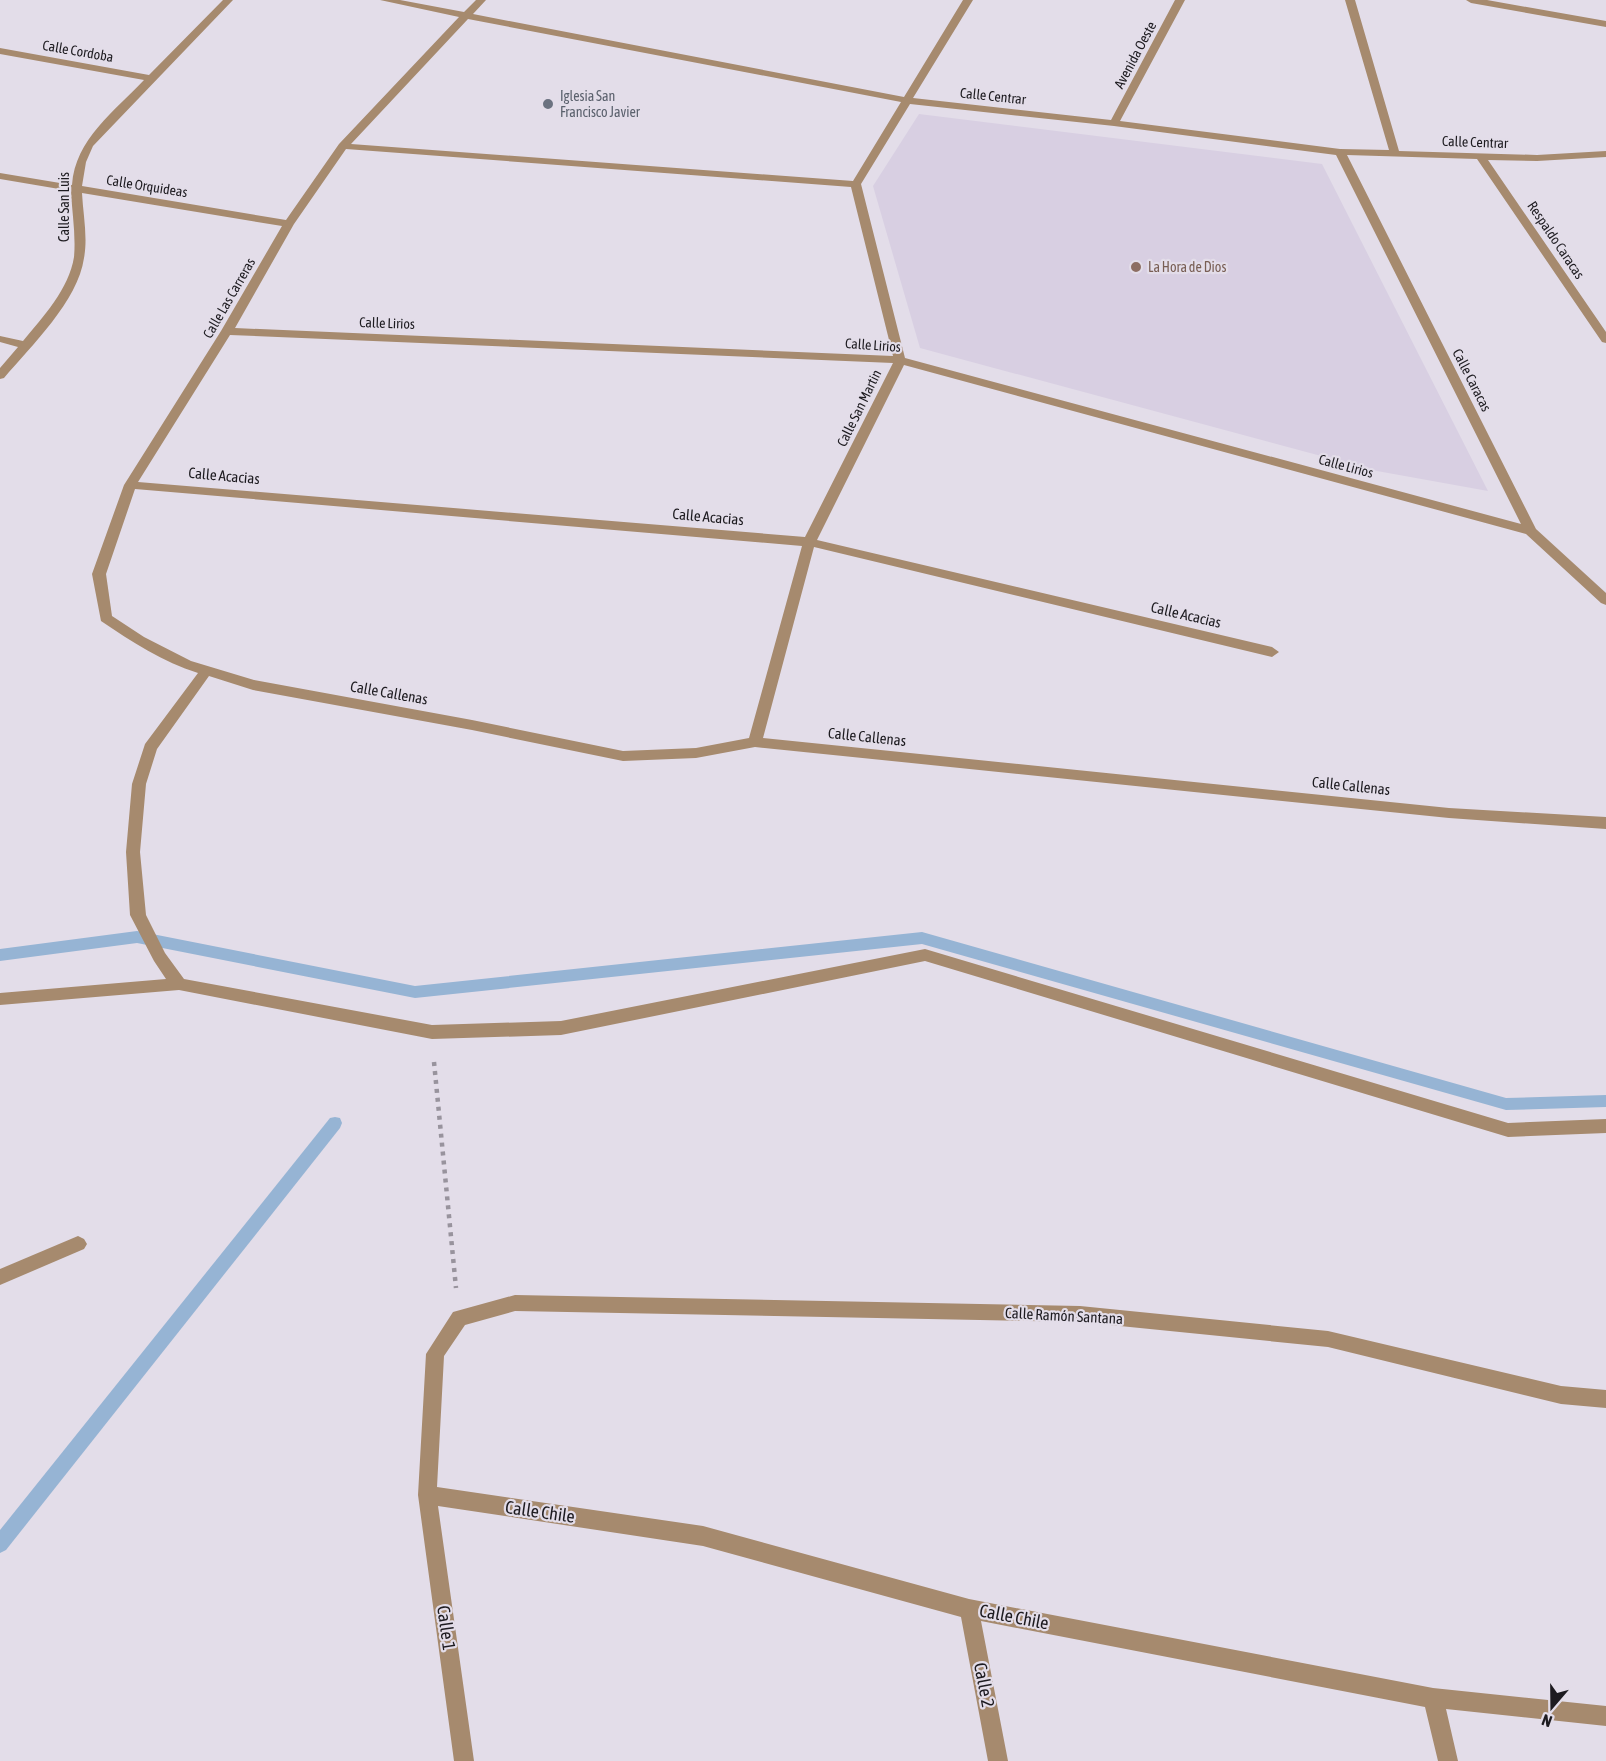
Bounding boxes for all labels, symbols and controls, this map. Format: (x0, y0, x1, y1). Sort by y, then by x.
street label: Avenida Oeste (1111, 19, 1159, 91)
street label: Calle Cordoba (41, 37, 115, 65)
street label: Calle Centrar (959, 85, 1028, 108)
place label: Iglesia San Francisco Javier (560, 88, 641, 120)
marker: Iglesia San Francisco Javier (541, 97, 555, 111)
street label: Calle Centrar (1442, 133, 1509, 151)
street label: Calle San Luis (56, 172, 72, 242)
street label: Calle Orquideas (105, 172, 189, 200)
street label: Respaldo Caracas (1524, 198, 1588, 282)
street label: Calle Las Carreras (200, 255, 258, 341)
place label: La Hora de Dios (1148, 259, 1226, 275)
marker: La Hora de Dios (1129, 260, 1143, 274)
street label: Calle Lirios (359, 314, 415, 332)
street label: Calle Lirios (845, 335, 901, 355)
street label: Calle Caracas (1449, 346, 1495, 414)
street label: Calle San Martin (834, 367, 884, 449)
street label: Calle Lirios (1317, 451, 1375, 481)
street label: Calle Acacias (188, 464, 260, 487)
street label: Calle Acacias (672, 505, 744, 528)
street label: Calle Acacias (1149, 598, 1223, 631)
street label: Calle Callenas (349, 677, 429, 708)
street label: Calle Callenas (827, 724, 907, 749)
street label: Calle Callenas (1311, 773, 1391, 798)
street label: Calle Ramón Santana (1005, 1304, 1123, 1327)
street label: Calle Chile (504, 1496, 576, 1527)
street label: Calle Chile (978, 1600, 1051, 1634)
street label: Calle 1 (433, 1604, 460, 1652)
street label: Calle 2 (970, 1661, 999, 1709)
north arrow (1522, 1677, 1582, 1737)
text: N (1539, 1711, 1554, 1731)

